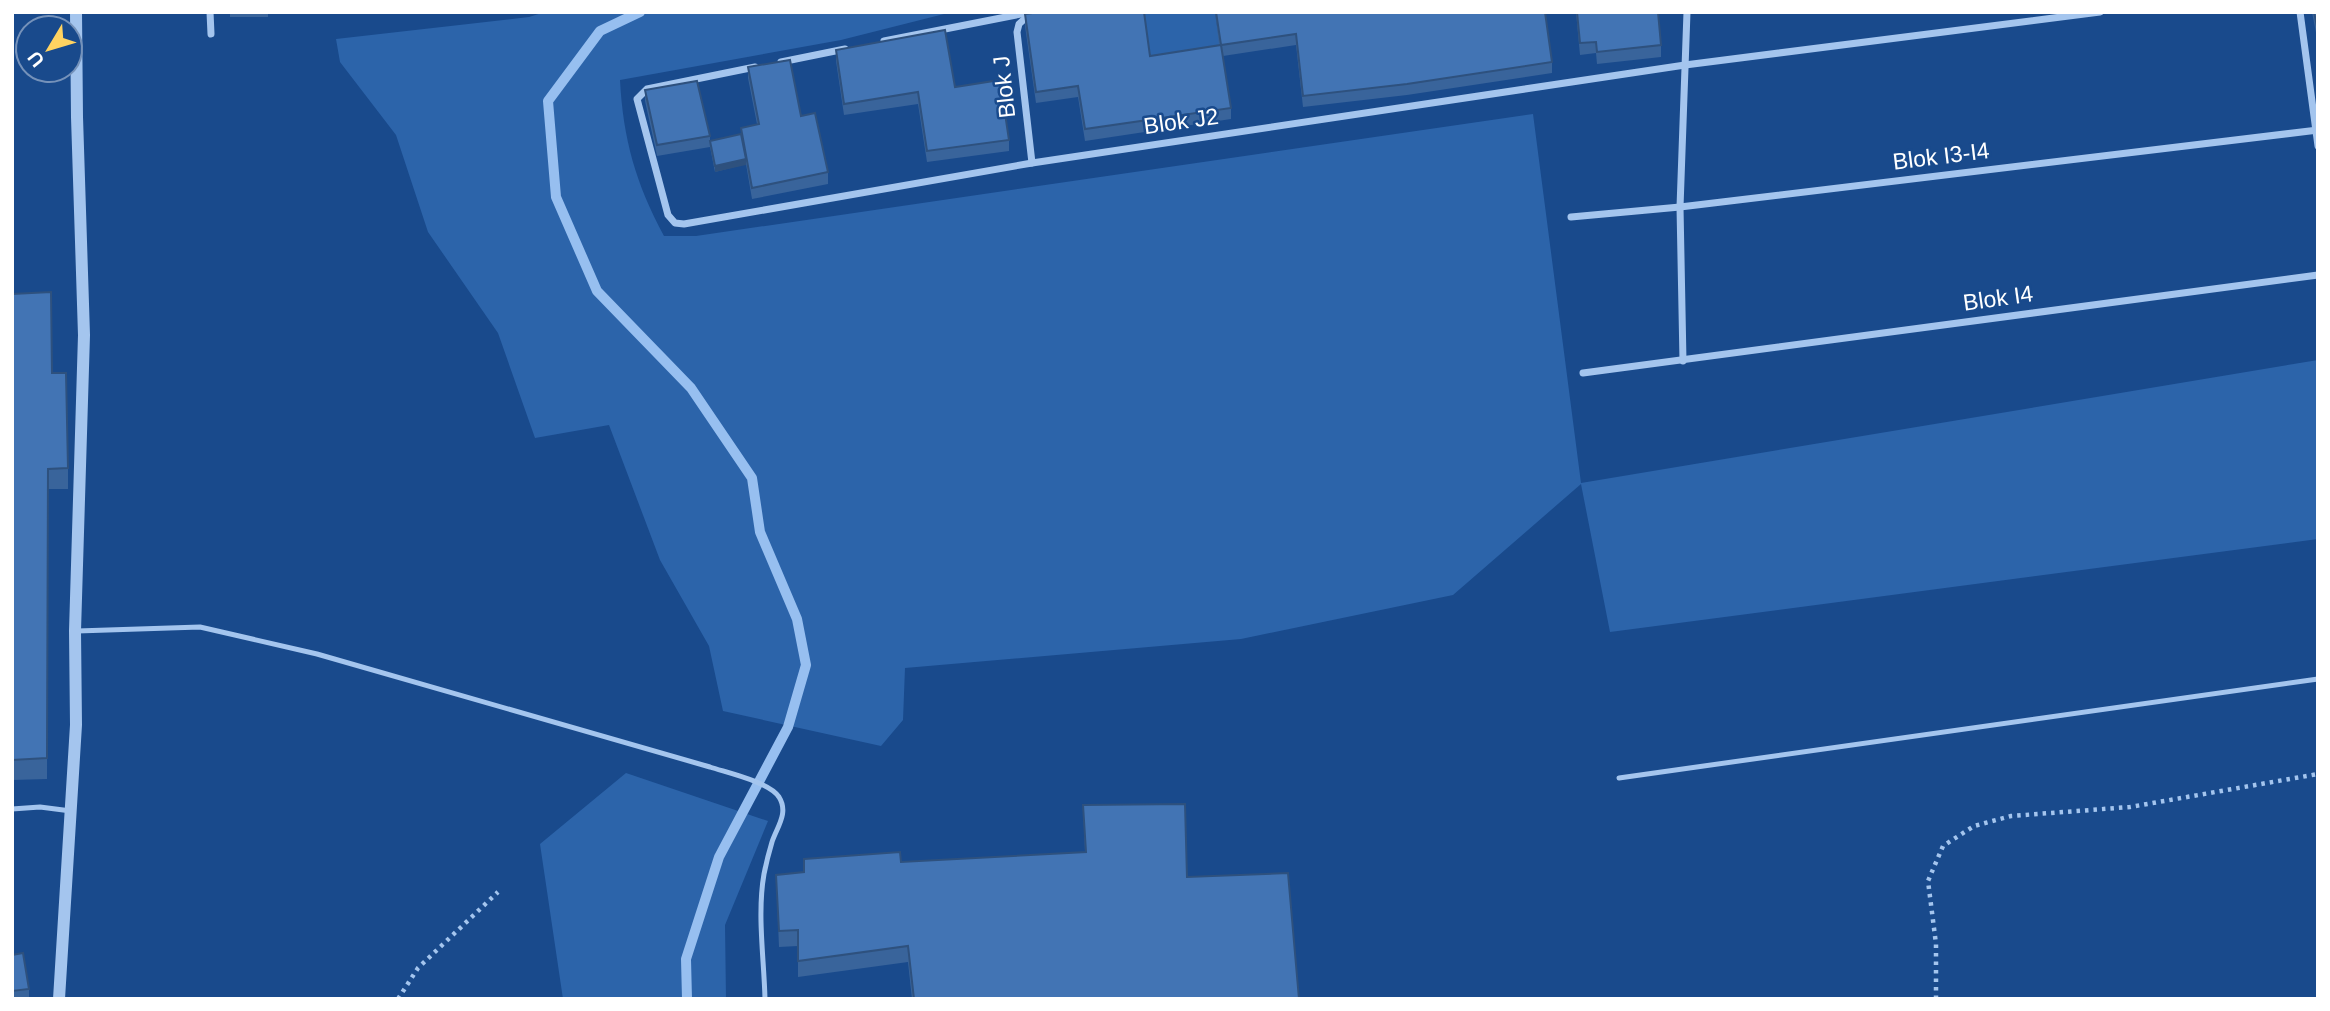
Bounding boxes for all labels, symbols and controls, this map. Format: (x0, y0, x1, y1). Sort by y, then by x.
north arrow (14, 14, 84, 84)
text: U (23, 47, 48, 71)
street label: Blok J (988, 54, 1020, 120)
street label: Blok J2 (1142, 103, 1220, 139)
street label: Blok I3-I4 (1891, 137, 1991, 175)
street label: Blok I4 (1961, 280, 2035, 316)

